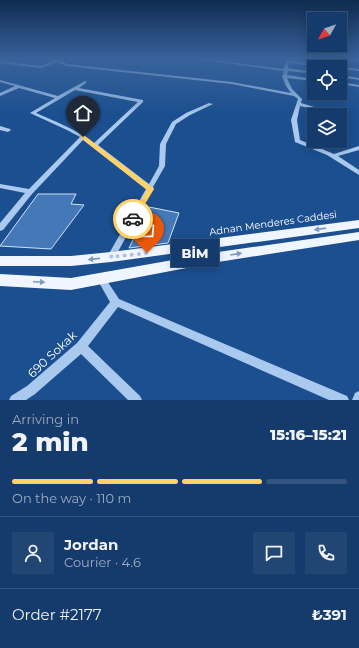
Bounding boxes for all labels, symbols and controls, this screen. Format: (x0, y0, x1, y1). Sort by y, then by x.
north arrow (307, 12, 347, 52)
map controls (307, 12, 347, 148)
button: locate (307, 60, 347, 100)
pin (66, 96, 100, 137)
icon: home (72, 102, 94, 124)
button: layers (307, 108, 347, 148)
courier (113, 199, 153, 239)
icon: car (122, 208, 144, 230)
street label: Adnan Menderes Caddesi (208, 208, 338, 238)
pin (130, 212, 164, 253)
icon: bag (136, 218, 158, 240)
one-way arrow (314, 226, 326, 232)
callout: BİM (171, 239, 219, 267)
text: BİM (182, 245, 208, 261)
one-way arrow (230, 251, 242, 257)
one-way arrow (88, 256, 100, 262)
one-way arrow (33, 279, 46, 285)
street label: 690 Sokak (24, 327, 80, 381)
text: Arriving in (12, 411, 79, 427)
text: 15:16–15:21 (270, 425, 347, 444)
text: 2 min (12, 426, 89, 458)
text: On the way · 110 m (12, 490, 131, 506)
button: person (12, 532, 54, 574)
button: chat (253, 532, 295, 574)
button: phone (305, 532, 347, 574)
text: Jordan (64, 535, 118, 554)
text: Courier · 4.6 (64, 554, 141, 570)
text: Order #2177 (12, 605, 102, 624)
text: ₺391 (312, 605, 347, 624)

